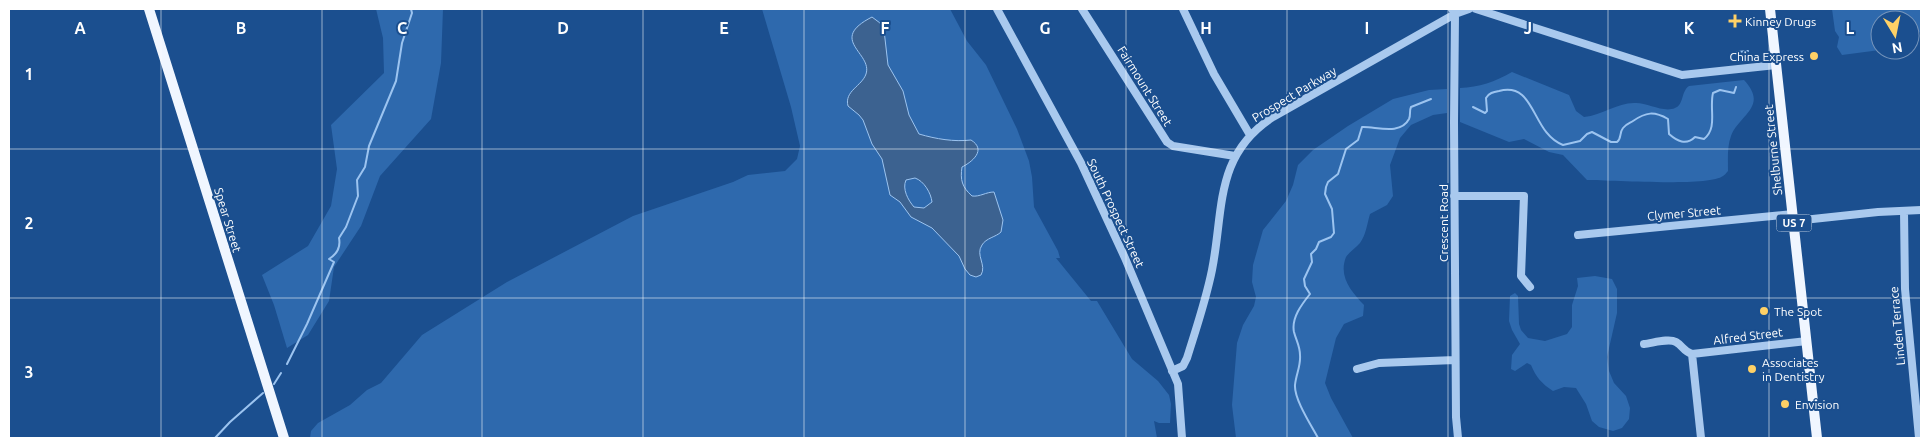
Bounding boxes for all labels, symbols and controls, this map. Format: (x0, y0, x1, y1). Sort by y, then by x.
north arrow (1870, 10, 1920, 60)
marker: Kinney Drugs (1729, 15, 1741, 27)
place label: Kinney Drugs (1745, 15, 1816, 28)
text: A (74, 19, 86, 37)
text: B (236, 19, 246, 37)
text: C (397, 19, 407, 37)
text: D (557, 19, 569, 37)
text: E (719, 19, 729, 37)
text: F (881, 19, 890, 37)
text: G (1039, 19, 1051, 37)
text: H (1200, 19, 1212, 37)
text: I (1365, 19, 1369, 37)
text: J (1524, 19, 1532, 37)
text: K (1684, 19, 1695, 37)
text: L (1846, 19, 1855, 37)
text: N (1891, 39, 1904, 57)
street label: Fairmount Street (1115, 44, 1175, 128)
place label: China Express (1730, 50, 1804, 63)
marker: China Express (1808, 50, 1820, 62)
street label: Prospect Parkway (1250, 64, 1339, 124)
text: 1 (24, 65, 34, 83)
street label: Shelburne Street (1762, 104, 1784, 196)
street label: South Prospect Street (1085, 157, 1147, 270)
street label: Crescent Road (1437, 184, 1450, 262)
street label: Spear Street (212, 186, 244, 254)
street label: Clymer Street (1647, 203, 1722, 223)
text: 2 (24, 214, 34, 232)
road number: US 7 (1776, 214, 1812, 232)
street label: Linden Terrace (1887, 286, 1907, 366)
marker: The Spot (1758, 305, 1770, 317)
place label: The Spot (1774, 305, 1822, 318)
street label: Alfred Street (1712, 325, 1784, 347)
place label: Associates in Dentistry (1762, 356, 1825, 383)
text: 3 (24, 363, 34, 381)
marker: Associates in Dentistry (1746, 363, 1758, 375)
marker: Envision (1779, 398, 1791, 410)
place label: Envision (1795, 398, 1839, 411)

